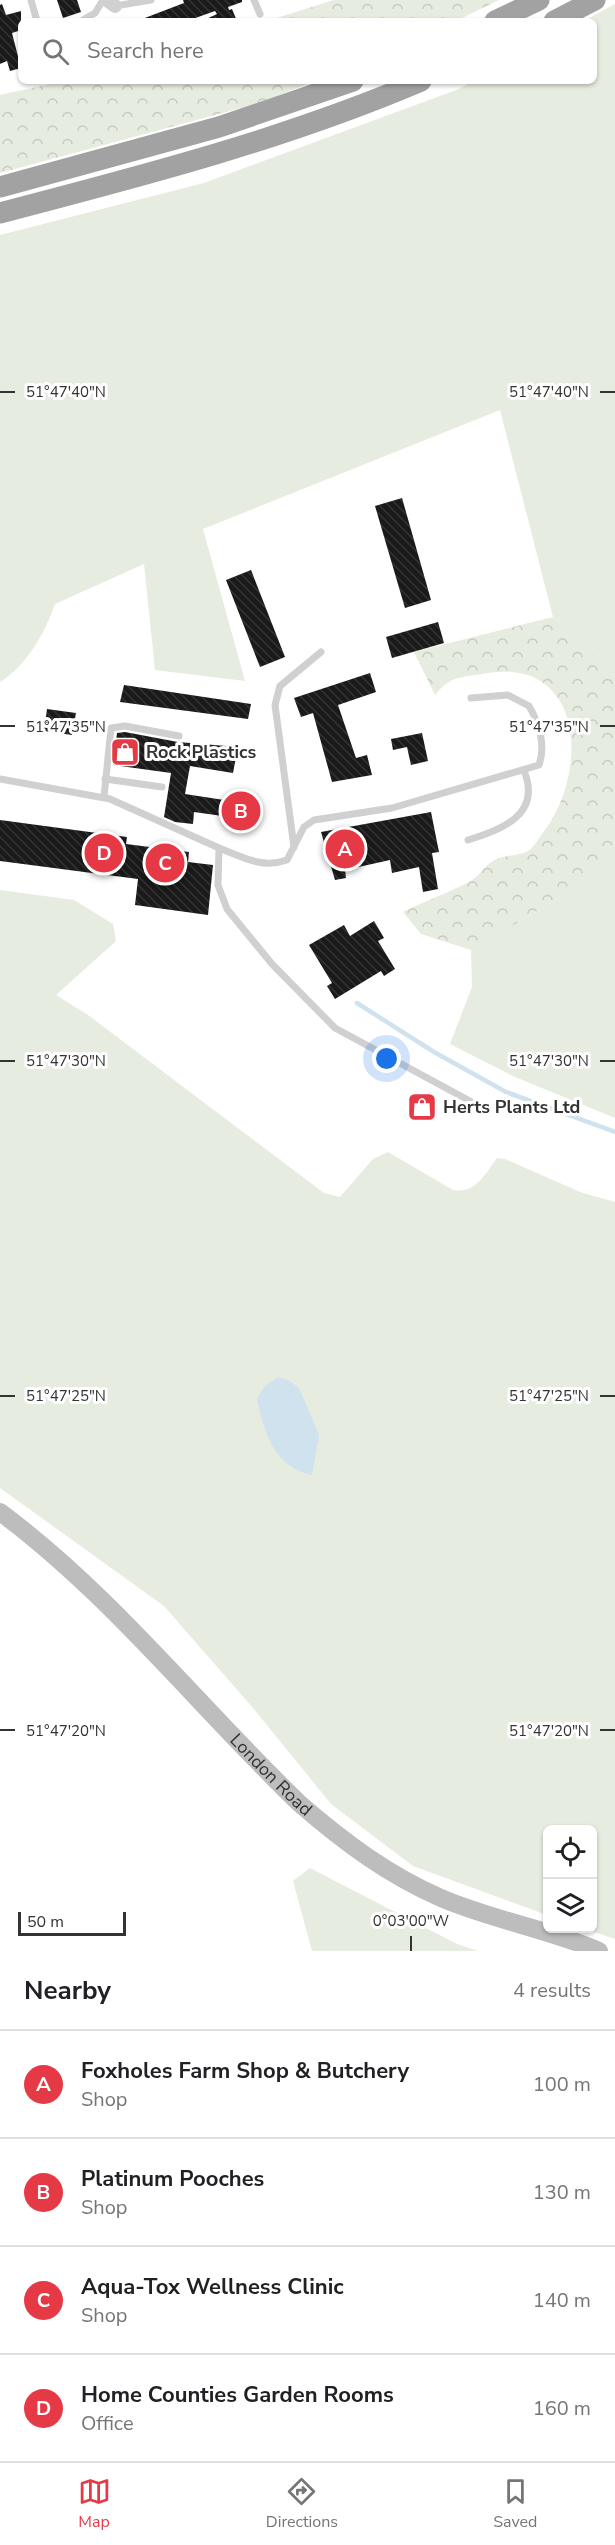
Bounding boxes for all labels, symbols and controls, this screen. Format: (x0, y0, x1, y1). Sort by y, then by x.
search box (18, 18, 597, 84)
icon: search (39, 35, 72, 68)
text: Search here (87, 36, 204, 66)
text: 51°47'40"N (26, 382, 106, 402)
text: 51°47'40"N (509, 382, 589, 402)
text: 51°47'35"N (26, 717, 106, 737)
text: 51°47'35"N (509, 717, 589, 737)
shop icon: Rock Plastics (109, 736, 141, 768)
place label: Rock Plastics (146, 740, 257, 764)
pin: B (222, 788, 260, 834)
pin: A (326, 826, 364, 872)
pin: D (84, 830, 124, 876)
pin: C (146, 840, 184, 886)
your location (372, 1044, 401, 1073)
text: 51°47'30"N (26, 1051, 106, 1071)
text: 51°47'30"N (509, 1051, 589, 1071)
shop icon: Herts Plants Ltd (406, 1091, 438, 1123)
place label: Herts Plants Ltd (443, 1095, 580, 1119)
text: 51°47'25"N (26, 1386, 106, 1406)
text: 51°47'25"N (509, 1386, 589, 1406)
text: 51°47'20"N (26, 1721, 106, 1741)
text: 51°47'20"N (509, 1721, 589, 1741)
street label: London Road (225, 1728, 317, 1821)
map controls (543, 1825, 597, 1933)
button: locate (543, 1825, 597, 1879)
button: layers (543, 1879, 597, 1933)
scale bar (18, 1909, 126, 1936)
text: 50 m (27, 1911, 64, 1933)
text: 0°03'00"W (373, 1911, 450, 1931)
text: Nearby (24, 1973, 111, 2008)
text: 4 results (513, 1977, 591, 2004)
text: Foxholes Farm Shop & Butchery (81, 2056, 409, 2086)
text: A (36, 2071, 51, 2098)
text: 100 m (533, 2071, 591, 2098)
text: Shop (81, 2086, 127, 2113)
text: Platinum Pooches (81, 2164, 264, 2194)
text: B (37, 2179, 50, 2206)
text: 130 m (533, 2179, 591, 2206)
text: Shop (81, 2194, 127, 2221)
text: Aqua-Tox Wellness Clinic (81, 2272, 344, 2302)
text: C (37, 2287, 50, 2314)
text: 140 m (533, 2287, 591, 2314)
text: Shop (81, 2302, 127, 2329)
text: Home Counties Garden Rooms (81, 2380, 394, 2410)
text: D (36, 2395, 51, 2422)
text: 160 m (533, 2395, 591, 2422)
text: Office (81, 2410, 134, 2437)
tab: Map (78, 2475, 111, 2533)
tab: Directions (266, 2475, 338, 2533)
tab: Saved (493, 2475, 537, 2533)

